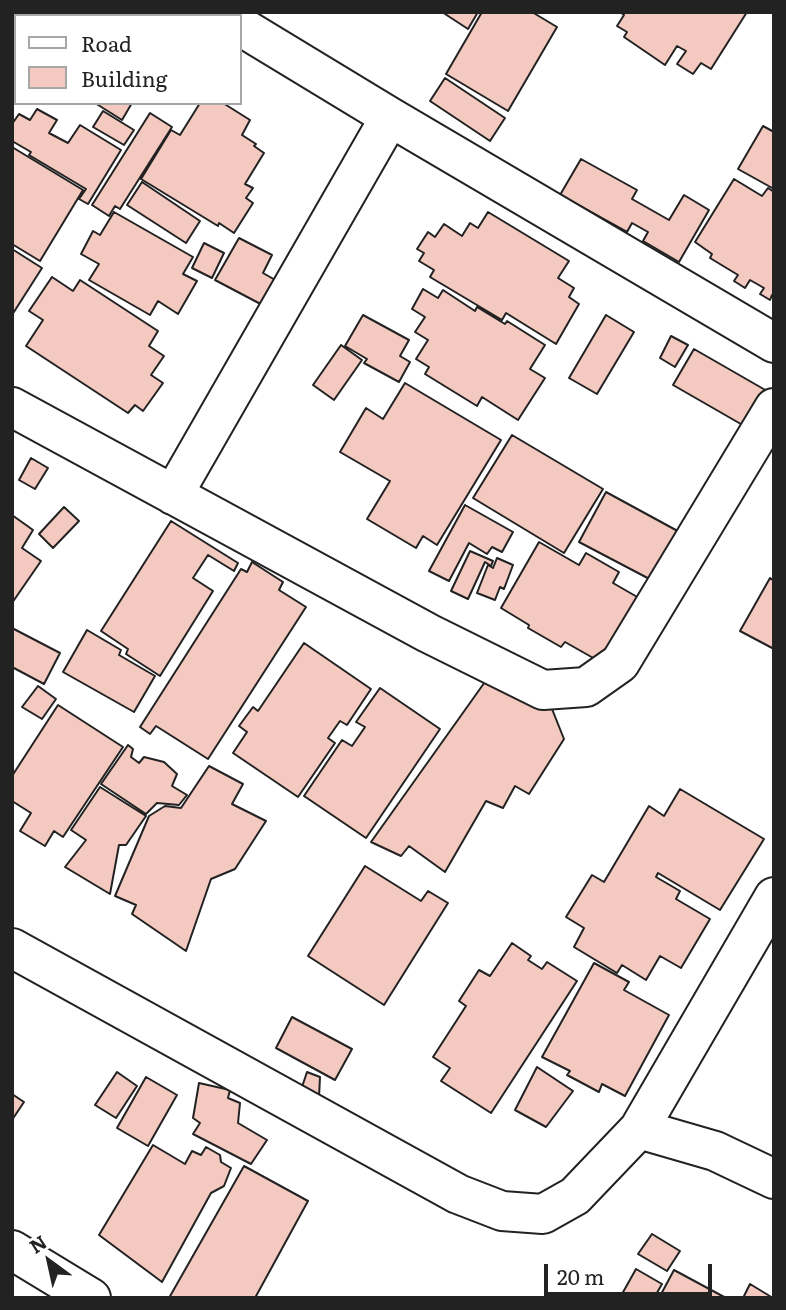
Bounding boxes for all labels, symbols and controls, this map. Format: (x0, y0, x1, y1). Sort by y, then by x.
legend (14, 14, 242, 105)
text: Road (81, 27, 132, 58)
text: Building (81, 62, 167, 93)
north arrow (14, 1226, 84, 1296)
text: N (23, 1227, 52, 1259)
scale bar (548, 1250, 716, 1294)
text: 20 m (557, 1260, 604, 1291)

